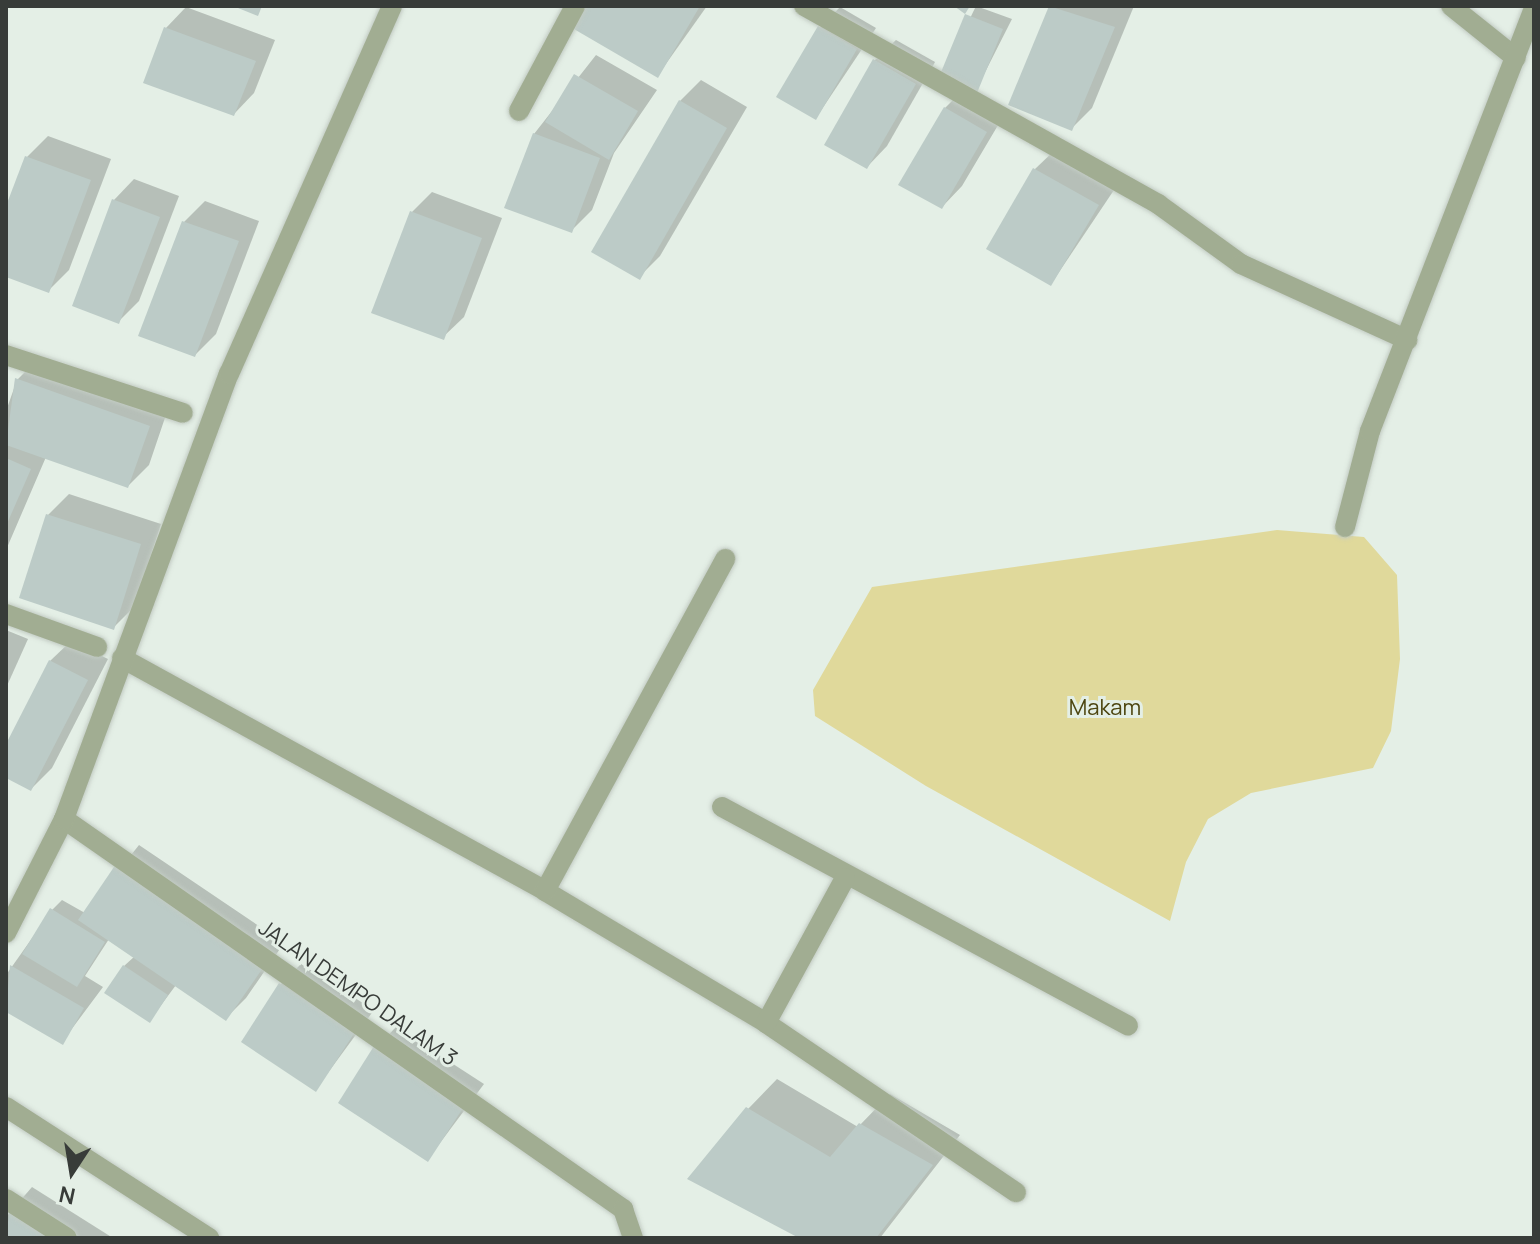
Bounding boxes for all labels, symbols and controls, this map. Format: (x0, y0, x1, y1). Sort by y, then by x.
park label: Makam (1069, 695, 1141, 721)
street label: JALAN DEMPO DALAM 3 (254, 914, 462, 1072)
north arrow (32, 1132, 112, 1212)
text: N (56, 1179, 78, 1212)

